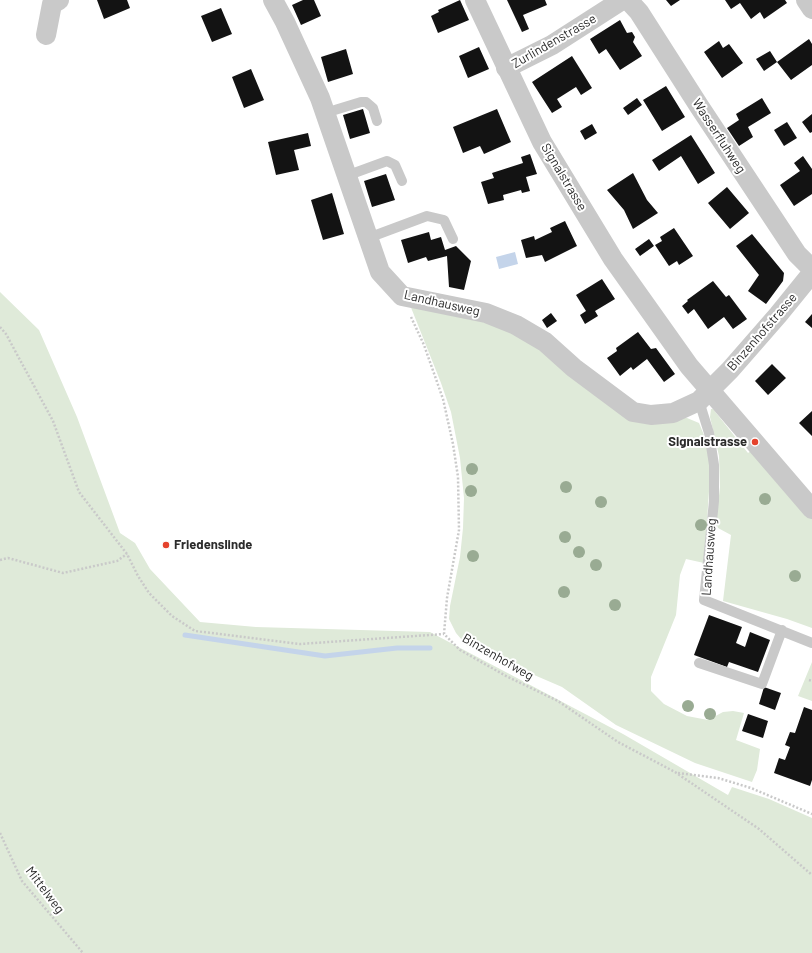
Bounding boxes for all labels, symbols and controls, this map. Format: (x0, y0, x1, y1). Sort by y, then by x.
street label: Zurlindenstrasse (509, 11, 599, 71)
street label: Wasserfluhweg (689, 96, 749, 176)
street label: Signalstrasse (538, 140, 590, 214)
street label: Landhausweg (402, 287, 482, 319)
street label: Binzenhofstrasse (724, 290, 800, 374)
place label: Signalstrasse (668, 434, 747, 450)
marker: Signalstrasse (750, 437, 760, 447)
street label: Landhausweg (699, 518, 719, 596)
place label: Friedenslinde (174, 537, 252, 553)
marker: Friedenslinde (161, 540, 171, 550)
street label: Binzenhofweg (460, 630, 536, 684)
street label: Mittelweg (22, 863, 68, 917)

